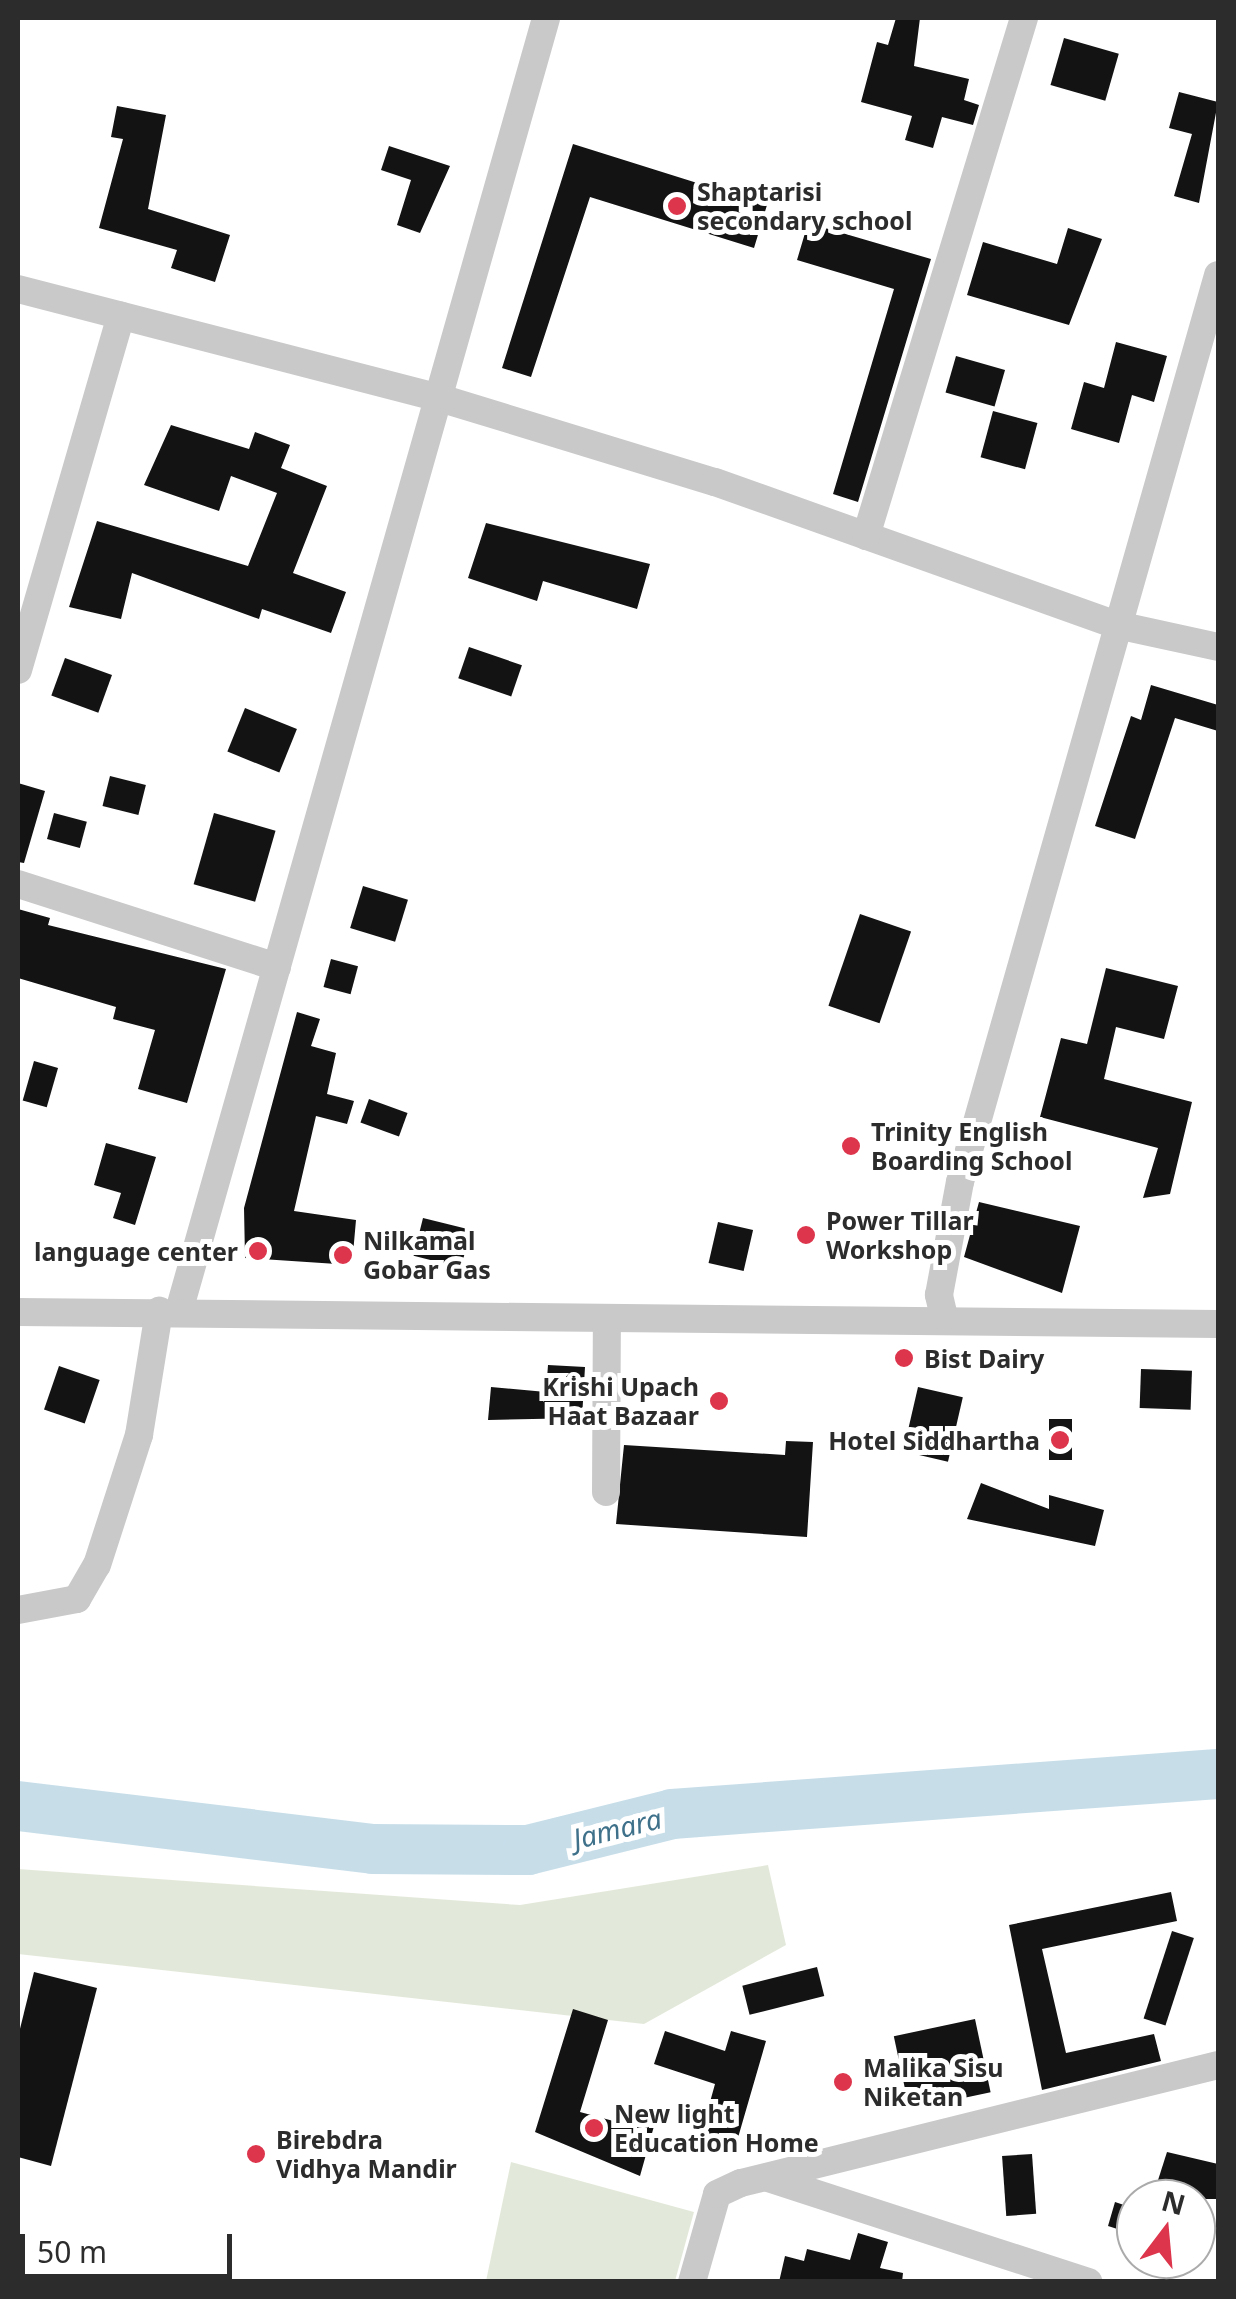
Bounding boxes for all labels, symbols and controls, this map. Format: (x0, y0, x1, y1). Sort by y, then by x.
place label: Shaptarisi secondary school (697, 177, 912, 236)
marker: Shaptarisi secondary school (666, 195, 688, 217)
place label: Trinity English Boarding School (871, 1117, 1072, 1176)
marker: Trinity English Boarding School (840, 1135, 862, 1157)
place label: Power Tillar Workshop (826, 1206, 974, 1265)
marker: Power Tillar Workshop (795, 1224, 817, 1246)
place label: Nilkamal Gobar Gas (363, 1226, 491, 1285)
place label: language center (34, 1236, 238, 1266)
marker: language center (247, 1240, 269, 1262)
marker: Nilkamal Gobar Gas (332, 1244, 354, 1266)
place label: Bist Dairy (924, 1343, 1044, 1373)
marker: Bist Dairy (893, 1347, 915, 1369)
place label: Krishi Upach Haat Bazaar (542, 1372, 699, 1431)
marker: Krishi Upach Haat Bazaar (708, 1390, 730, 1412)
place label: Hotel Siddhartha (828, 1425, 1040, 1455)
marker: Hotel Siddhartha (1049, 1429, 1071, 1451)
water label: Jamara (569, 1801, 665, 1855)
place label: Malika Sisu Niketan (863, 2053, 1003, 2112)
marker: Malika Sisu Niketan (832, 2071, 854, 2093)
place label: New light Education Home (614, 2099, 819, 2158)
marker: New light Education Home (583, 2117, 605, 2139)
place label: Birebdra Vidhya Mandir (276, 2125, 457, 2184)
marker: Birebdra Vidhya Mandir (245, 2143, 267, 2165)
north arrow (1116, 2179, 1216, 2279)
text: N (1158, 2181, 1190, 2223)
scale bar (25, 2214, 238, 2276)
text: 50 m (37, 2231, 107, 2272)

